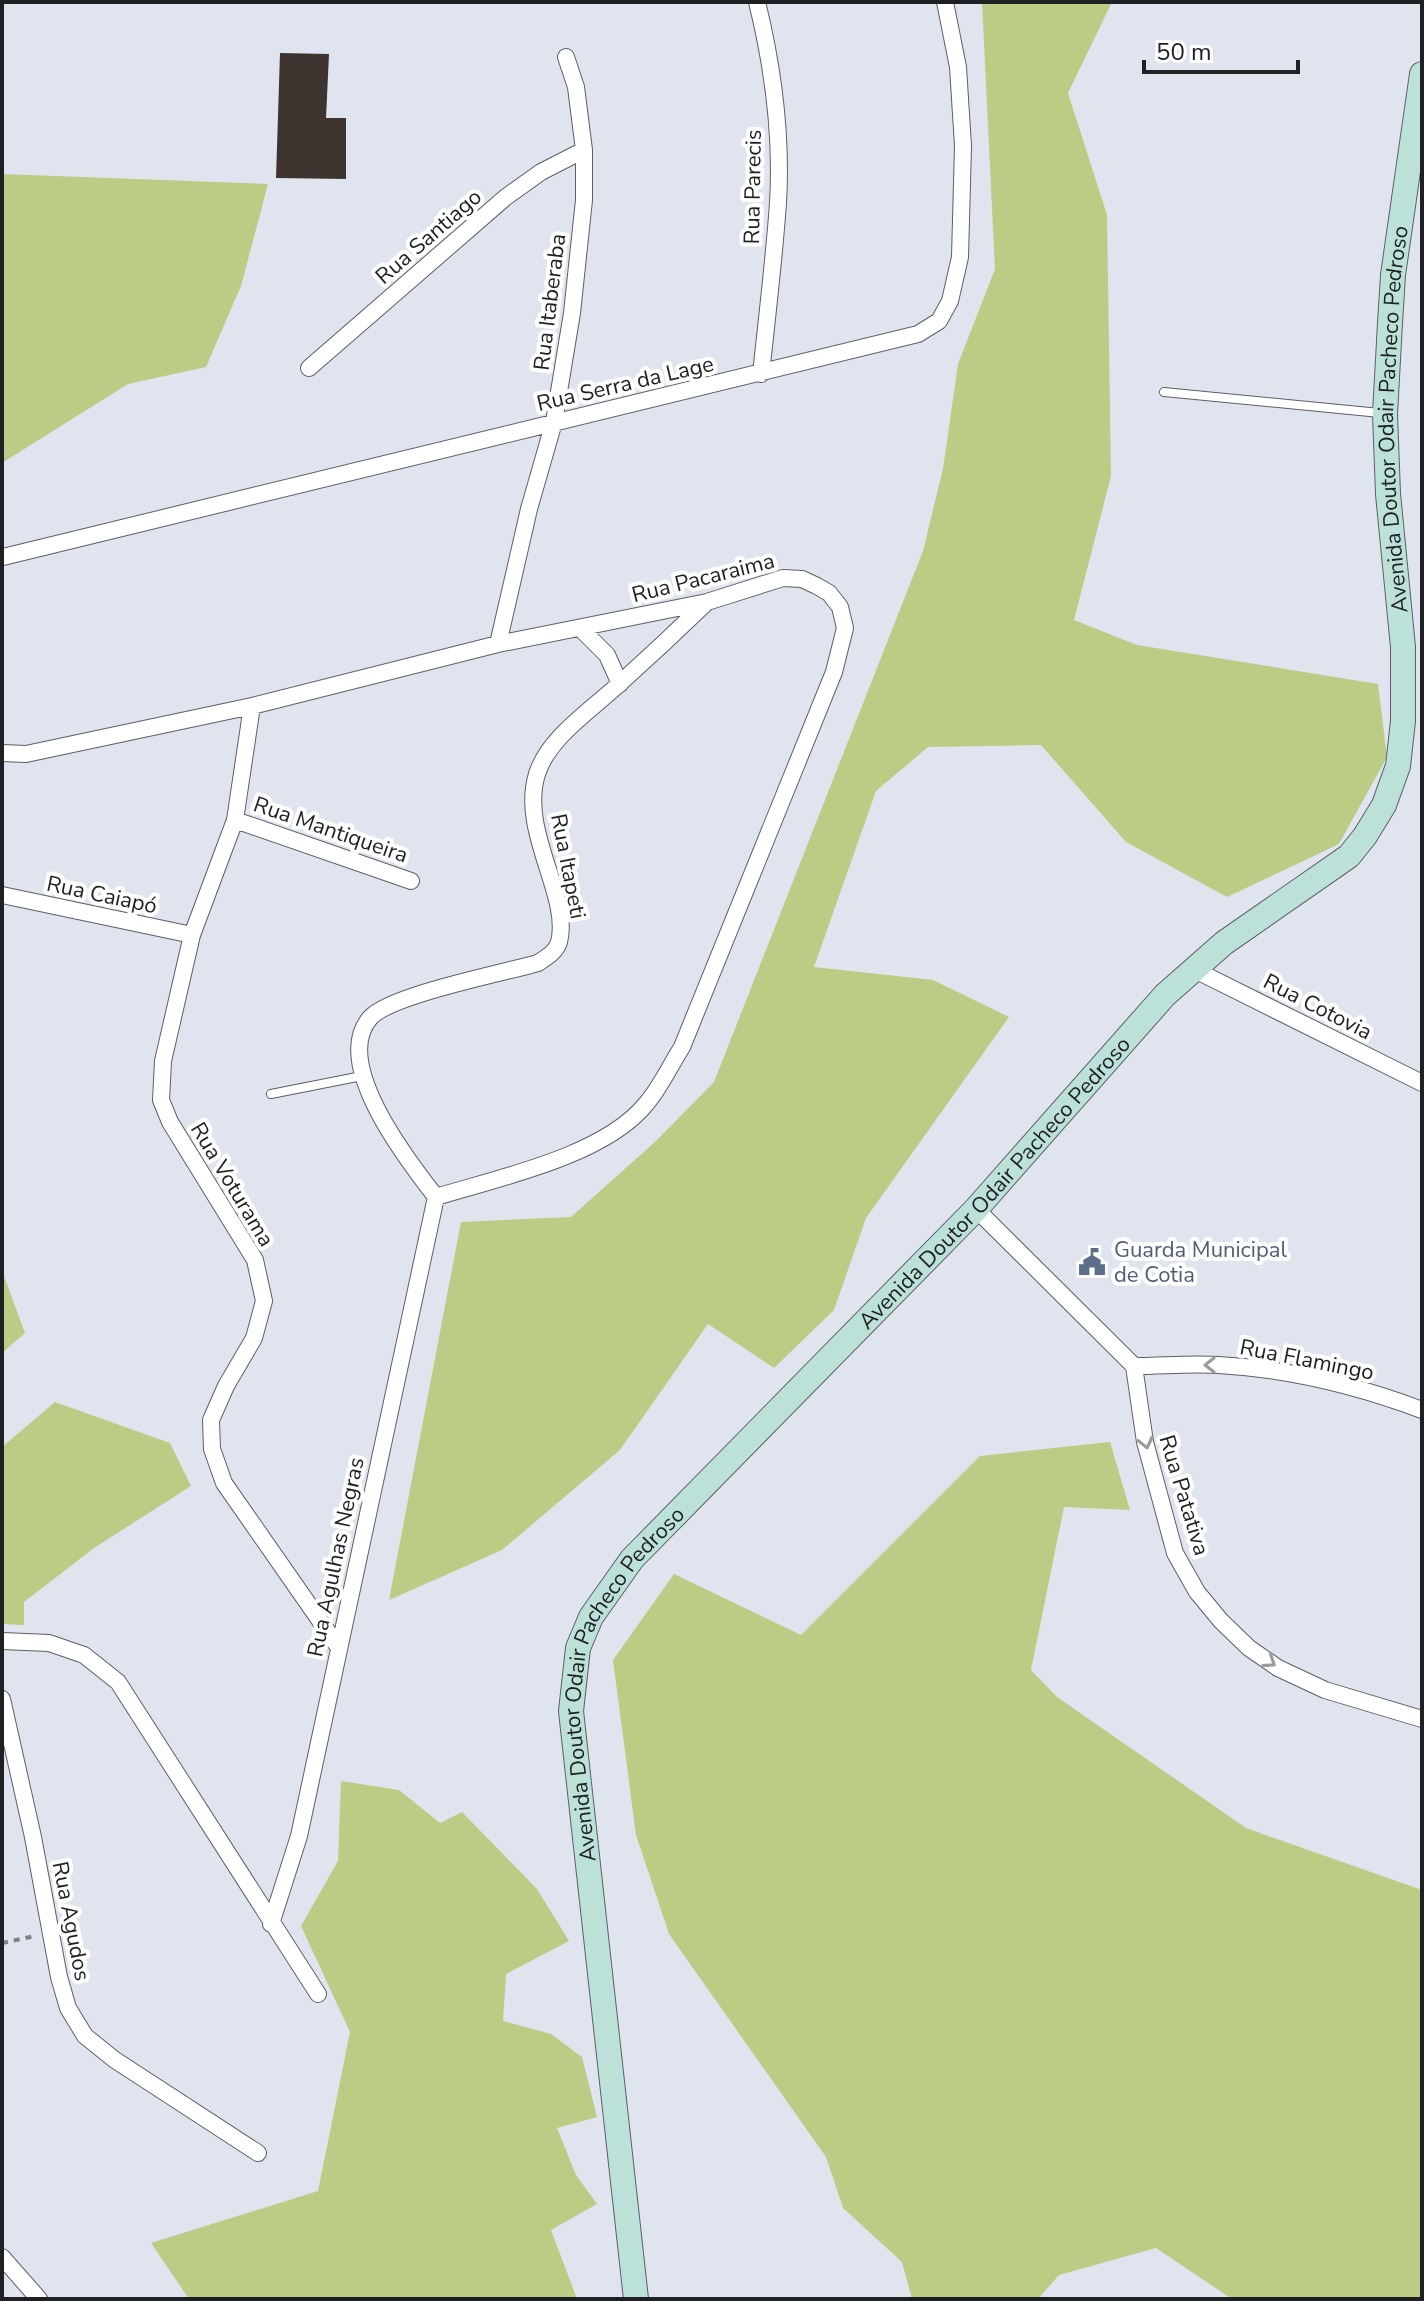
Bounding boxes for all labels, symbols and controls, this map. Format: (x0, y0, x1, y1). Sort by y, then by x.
scale bar (1144, 24, 1298, 74)
text: 50 m (1156, 36, 1212, 68)
street label: Rua Parecis (737, 129, 769, 245)
street label: Rua Santiago (369, 182, 488, 291)
street label: Avenida Doutor Odair Pacheco Pedroso (1371, 224, 1416, 614)
street label: Rua Itaberaba (527, 232, 573, 372)
street label: Rua Serra da Lage (534, 349, 717, 419)
street label: Rua Pacaraima (629, 546, 778, 610)
street label: Rua Mantiqueira (249, 789, 412, 870)
street label: Rua Itapeti (543, 811, 593, 921)
street label: Rua Caiapó (44, 869, 160, 921)
street label: Rua Cotovia (1258, 967, 1377, 1047)
street label: Avenida Doutor Odair Pacheco Pedroso (852, 1030, 1138, 1336)
street label: Rua Voturama (183, 1117, 281, 1252)
place label: Guarda Municipal de Cotia (1114, 1235, 1287, 1290)
public building icon: Guarda Municipal de Cotia (1077, 1247, 1107, 1277)
street label: Rua Flamingo (1237, 1332, 1377, 1388)
one-way arrow (1203, 1356, 1216, 1374)
street label: Rua Patativa (1152, 1431, 1217, 1559)
one-way arrow (1136, 1436, 1153, 1450)
street label: Rua Agulhas Negras (300, 1455, 372, 1660)
street label: Avenida Doutor Odair Pacheco Pedroso (557, 1500, 692, 1863)
one-way arrow (1261, 1652, 1275, 1667)
street label: Rua Agudos (45, 1859, 97, 1984)

